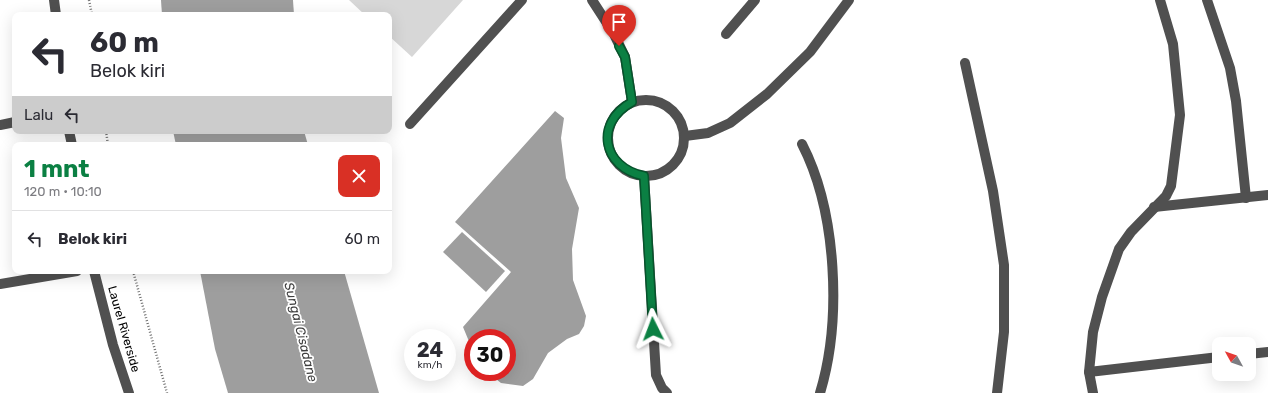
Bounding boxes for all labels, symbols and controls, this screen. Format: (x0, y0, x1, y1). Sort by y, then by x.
pin (602, 5, 636, 46)
icon: arrive (608, 11, 630, 33)
text: 60 m (90, 26, 159, 59)
icon: left (24, 28, 76, 80)
text: Belok kiri (90, 60, 165, 82)
icon: left (61, 104, 83, 126)
text: Lalu (24, 106, 53, 124)
text: 1 mnt (24, 155, 90, 183)
button: close (338, 155, 380, 197)
text: 120 m · 10:10 (24, 184, 102, 199)
icon: left (24, 228, 46, 250)
text: Belok kiri (58, 230, 127, 248)
text: 60 m (344, 230, 380, 248)
water label: Sungai Cisadane (280, 281, 321, 384)
street label: Laurel Riverside (105, 284, 143, 374)
position arrow (632, 308, 674, 350)
speed limit sign: 30 (464, 329, 516, 381)
north arrow (1212, 337, 1256, 381)
map controls (1212, 337, 1256, 381)
text: 24 (417, 338, 443, 362)
text: km/h (418, 359, 442, 371)

